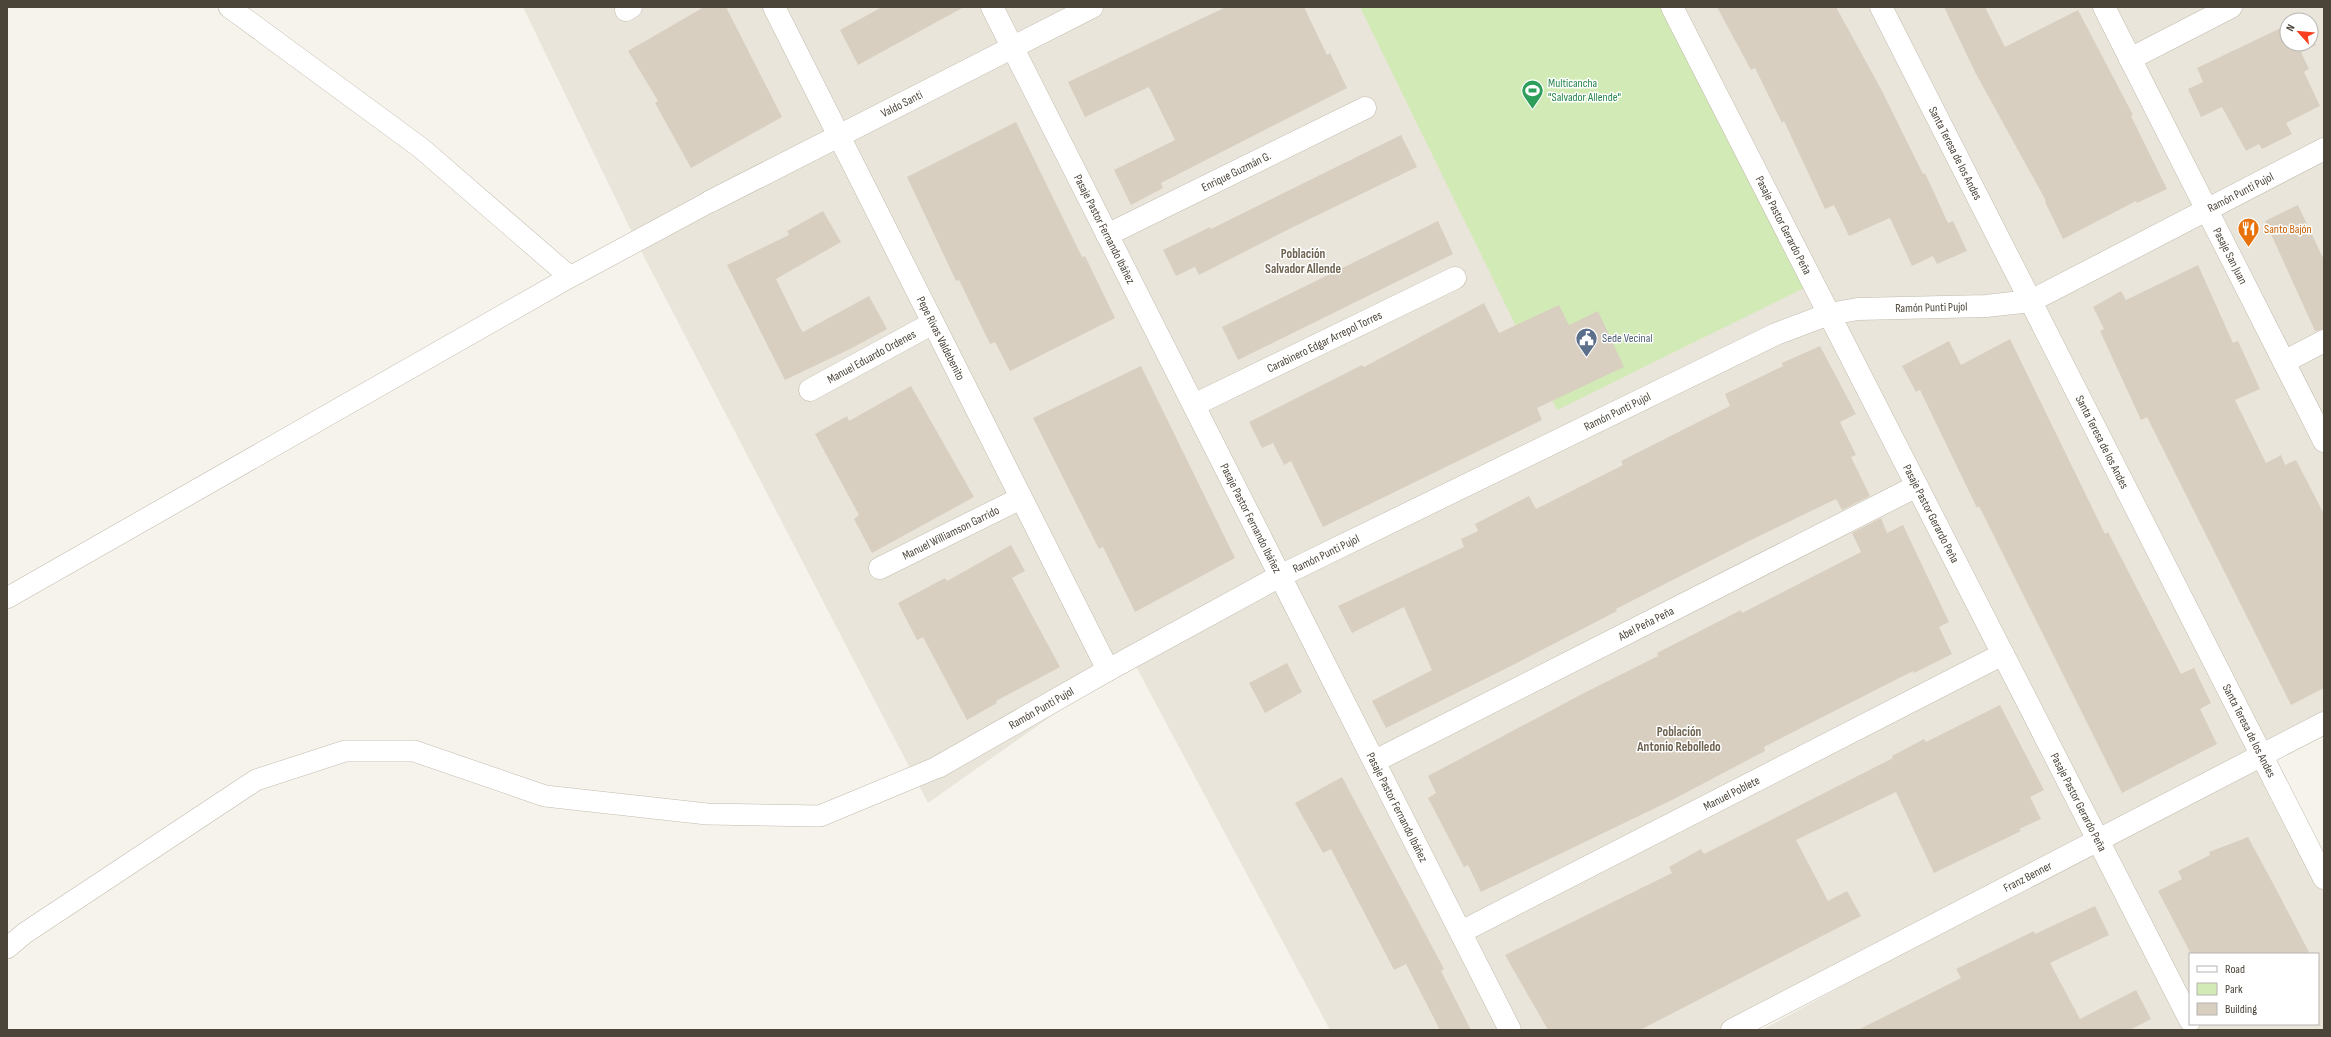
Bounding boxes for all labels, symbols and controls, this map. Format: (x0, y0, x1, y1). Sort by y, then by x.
north arrow (2279, 12, 2319, 52)
text: N (2283, 22, 2298, 33)
place label: Multicancha "Salvador Allende" (1548, 76, 1621, 105)
sports icon: Multicancha "Salvador Allende" (1520, 77, 1546, 110)
street label: Valdo Santi (879, 88, 925, 121)
street label: Santa Teresa de los Andes (1925, 104, 1985, 203)
street label: Enrique Guzmán G. (1199, 148, 1274, 195)
street label: Ramón Punti Pujol (2205, 169, 2276, 216)
street label: Pasaje Pastor Fernando Ibáñez (1070, 172, 1138, 287)
street label: Pasaje Pastor Gerardo Peña (1752, 174, 1815, 278)
restaurant icon: Santo Bajón (2236, 216, 2262, 249)
place label: Santo Bajón (2264, 222, 2312, 237)
street label: Pasaje San Juan (2209, 225, 2250, 287)
district label: Población Salvador Allende (1265, 246, 1341, 277)
street label: Pepe Rivas Valdebenito (913, 294, 968, 383)
street label: Ramón Punti Pujol (1895, 299, 1968, 316)
street label: Carabinero Edgar Arrepol Torres (1265, 308, 1385, 376)
public building icon: Sede Vecinal (1574, 325, 1600, 358)
street label: Manuel Eduardo Ordenes (825, 327, 919, 387)
place label: Sede Vecinal (1602, 331, 1653, 346)
street label: Ramón Punti Pujol (1582, 389, 1653, 435)
street label: Santa Teresa de los Andes (2072, 393, 2132, 491)
street label: Pasaje Pastor Fernando Ibáñez (1216, 461, 1285, 576)
street label: Pasaje Pastor Gerardo Peña (1899, 462, 1962, 566)
street label: Manuel Williamson Garrido (900, 503, 1002, 564)
street label: Ramón Punti Pujol (1290, 531, 1362, 577)
street label: Abel Peña Peña (1615, 603, 1677, 645)
street label: Santa Teresa de los Andes (2219, 682, 2279, 780)
street label: Ramón Punti Pujol (1006, 684, 1077, 733)
district label: Población Antonio Rebolledo (1636, 724, 1721, 755)
street label: Pasaje Pastor Fernando Ibáñez (1363, 750, 1431, 865)
street label: Pasaje Pastor Gerardo Peña (2047, 750, 2110, 854)
street label: Manuel Poblete (1701, 773, 1763, 814)
street label: Franz Benner (2001, 858, 2055, 896)
legend (2189, 953, 2319, 1025)
text: Road (2225, 962, 2245, 977)
text: Park (2225, 982, 2243, 997)
text: Building (2225, 1002, 2257, 1017)

